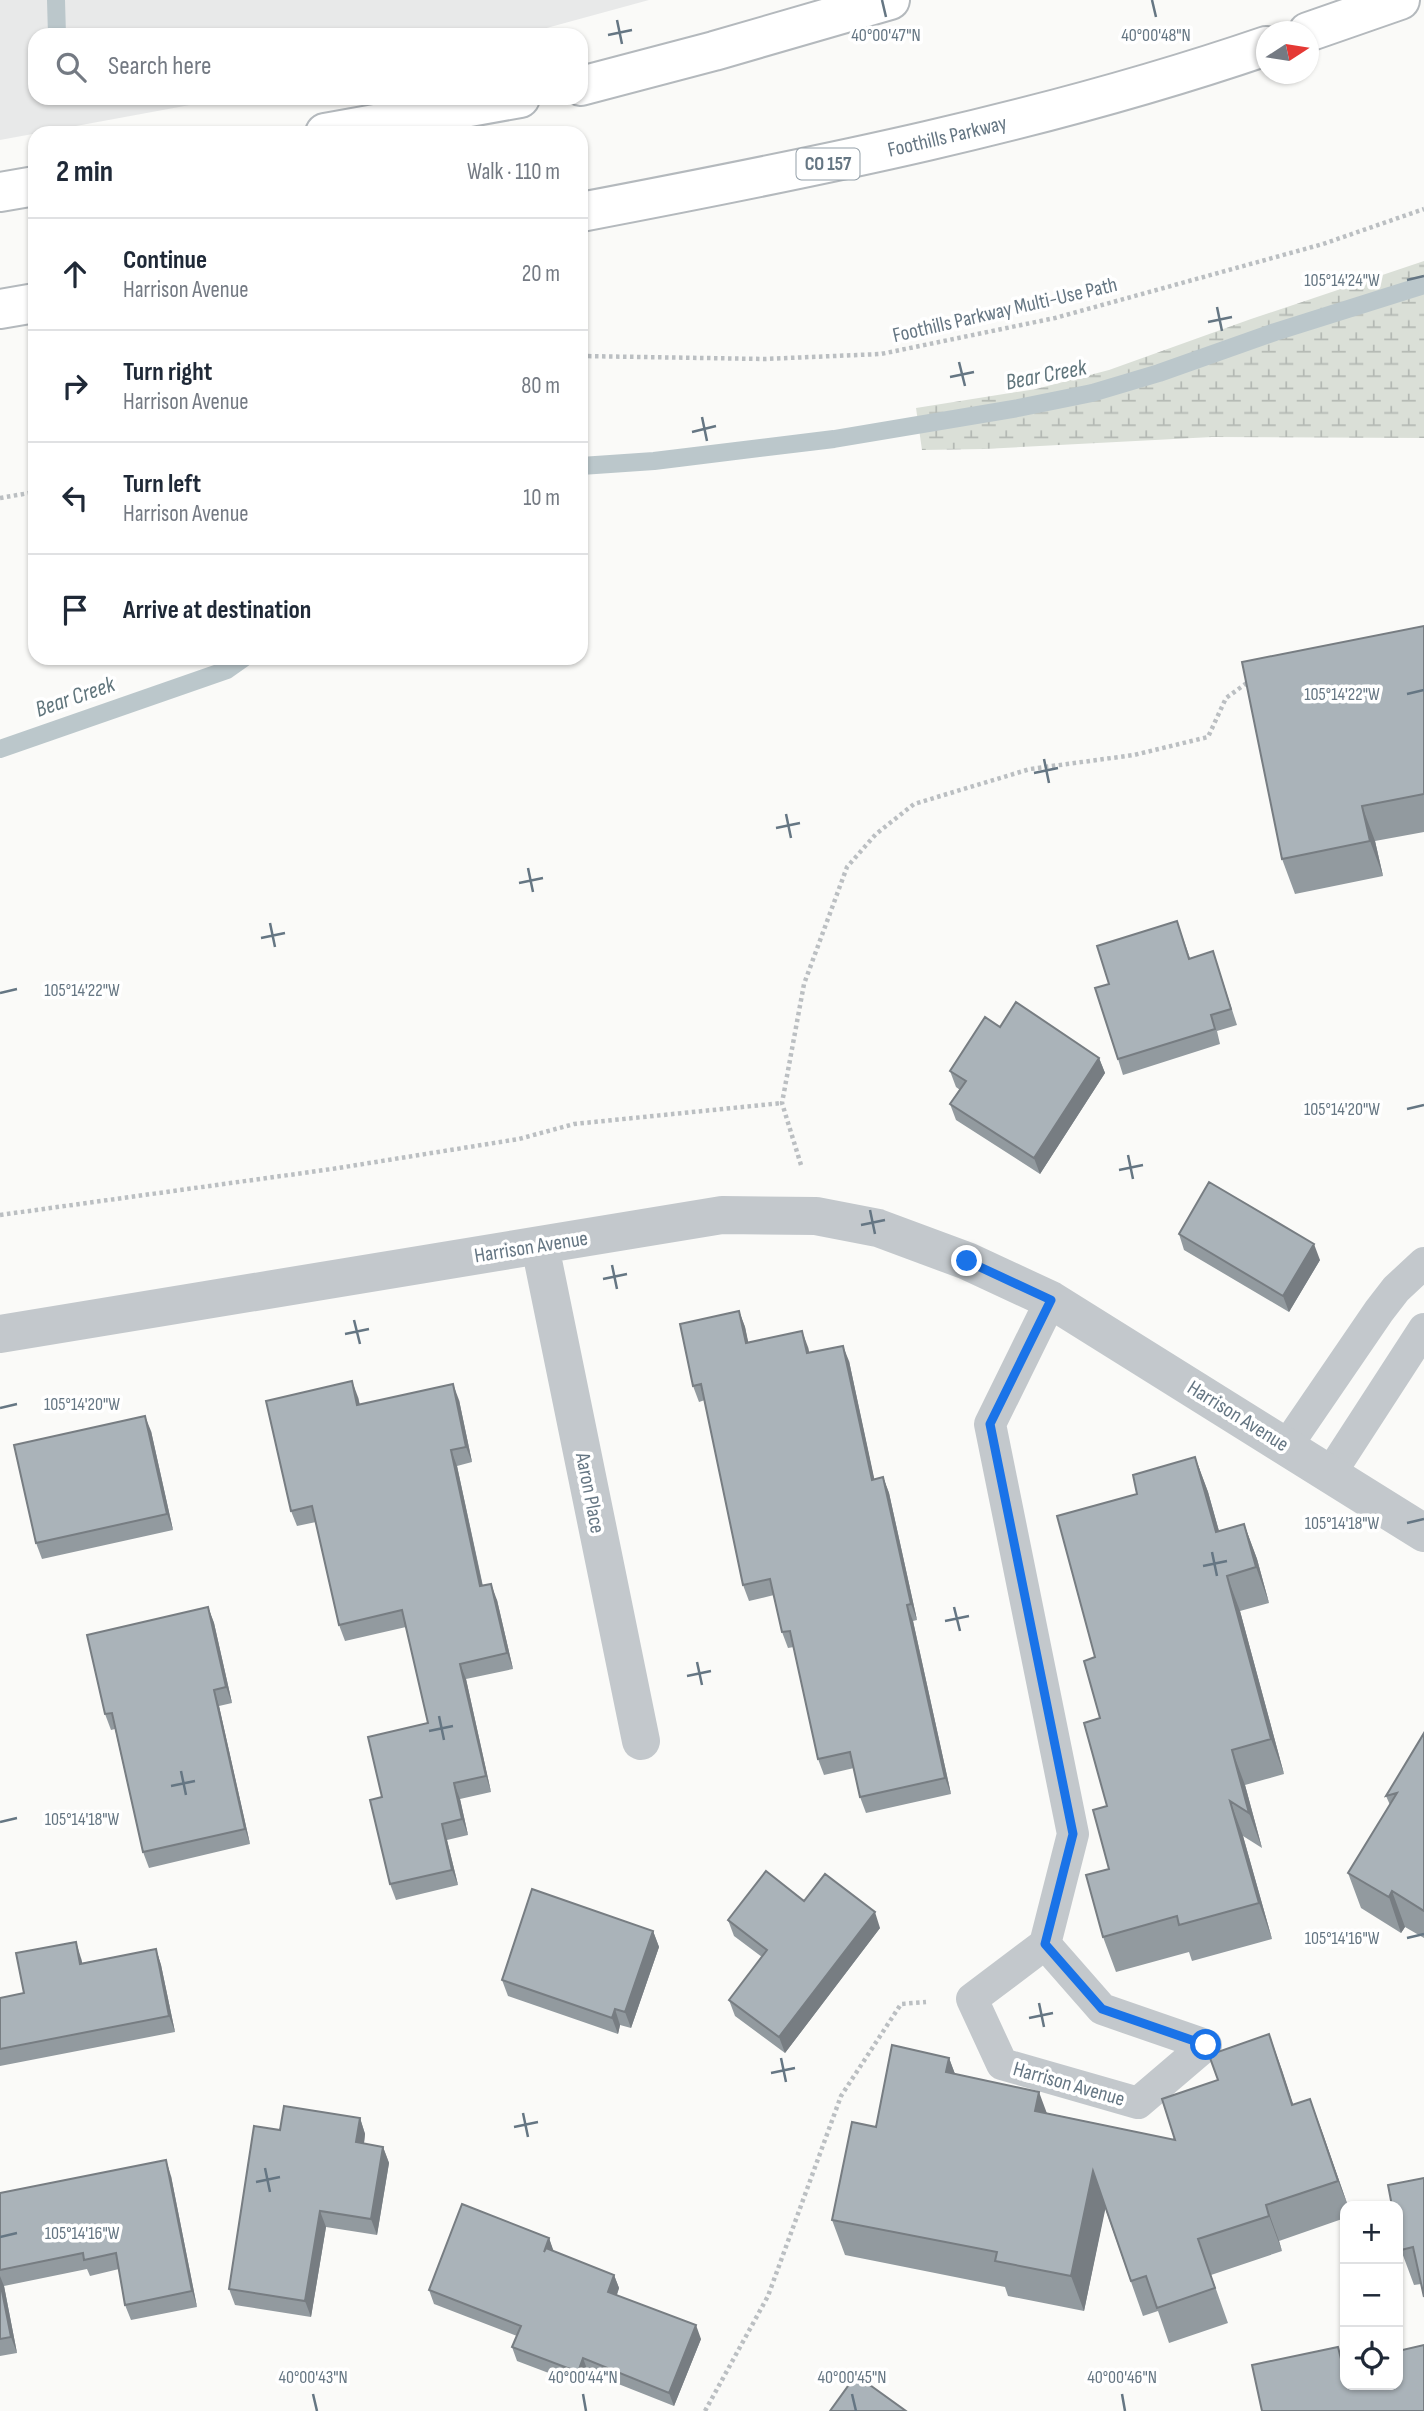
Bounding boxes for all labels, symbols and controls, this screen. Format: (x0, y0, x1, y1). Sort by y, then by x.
north arrow (1256, 21, 1319, 84)
text: 40°00'47"N (851, 25, 921, 46)
text: 40°00'48"N (1121, 25, 1191, 46)
search box (28, 28, 588, 105)
icon: search (52, 48, 90, 86)
text: Search here (108, 51, 211, 82)
street label: Foothills Parkway (885, 110, 1009, 162)
road number: CO 157 (796, 148, 860, 180)
text: 2 min (56, 154, 113, 190)
text: Walk · 110 m (467, 158, 560, 186)
text: Continue (123, 245, 207, 276)
icon: ahead (56, 255, 94, 293)
text: 20 m (522, 260, 560, 288)
text: 105°14'24"W (1304, 270, 1380, 291)
street label: Foothills Parkway Multi-Use Path (890, 272, 1120, 348)
text: Harrison Avenue (123, 276, 249, 304)
water label: Bear Creek (1003, 353, 1090, 397)
text: Turn right (123, 357, 212, 388)
icon: right (56, 367, 94, 405)
text: 80 m (521, 372, 560, 400)
text: Harrison Avenue (123, 388, 249, 416)
text: Turn left (123, 469, 201, 500)
icon: left (56, 479, 94, 517)
text: 10 m (523, 484, 560, 512)
text: Harrison Avenue (123, 500, 249, 528)
icon: arrive (56, 591, 94, 629)
text: Arrive at destination (123, 595, 311, 626)
water label: Bear Creek (32, 670, 120, 724)
text: 105°14'22"W (1304, 684, 1380, 705)
text: 105°14'22"W (44, 980, 120, 1001)
text: 105°14'20"W (1304, 1099, 1380, 1120)
street label: Harrison Avenue (472, 1226, 590, 1268)
route end (951, 1245, 982, 1276)
street label: Harrison Avenue (1183, 1375, 1293, 1457)
text: 105°14'20"W (44, 1394, 120, 1415)
street label: Aaron Place (570, 1450, 610, 1536)
text: 105°14'18"W (1305, 1513, 1380, 1534)
text: 105°14'18"W (45, 1809, 120, 1830)
text: 105°14'16"W (1305, 1928, 1380, 1949)
route start (1190, 2029, 1221, 2060)
street label: Harrison Avenue (1010, 2056, 1128, 2112)
map controls (1340, 2201, 1403, 2390)
button: + (1340, 2201, 1403, 2264)
text: 105°14'16"W (45, 2223, 120, 2244)
button: − (1340, 2264, 1403, 2327)
button: locate (1340, 2327, 1403, 2390)
text: 40°00'43"N (278, 2367, 348, 2388)
text: 40°00'44"N (548, 2367, 618, 2388)
text: 40°00'45"N (817, 2367, 887, 2388)
text: 40°00'46"N (1087, 2367, 1157, 2388)

